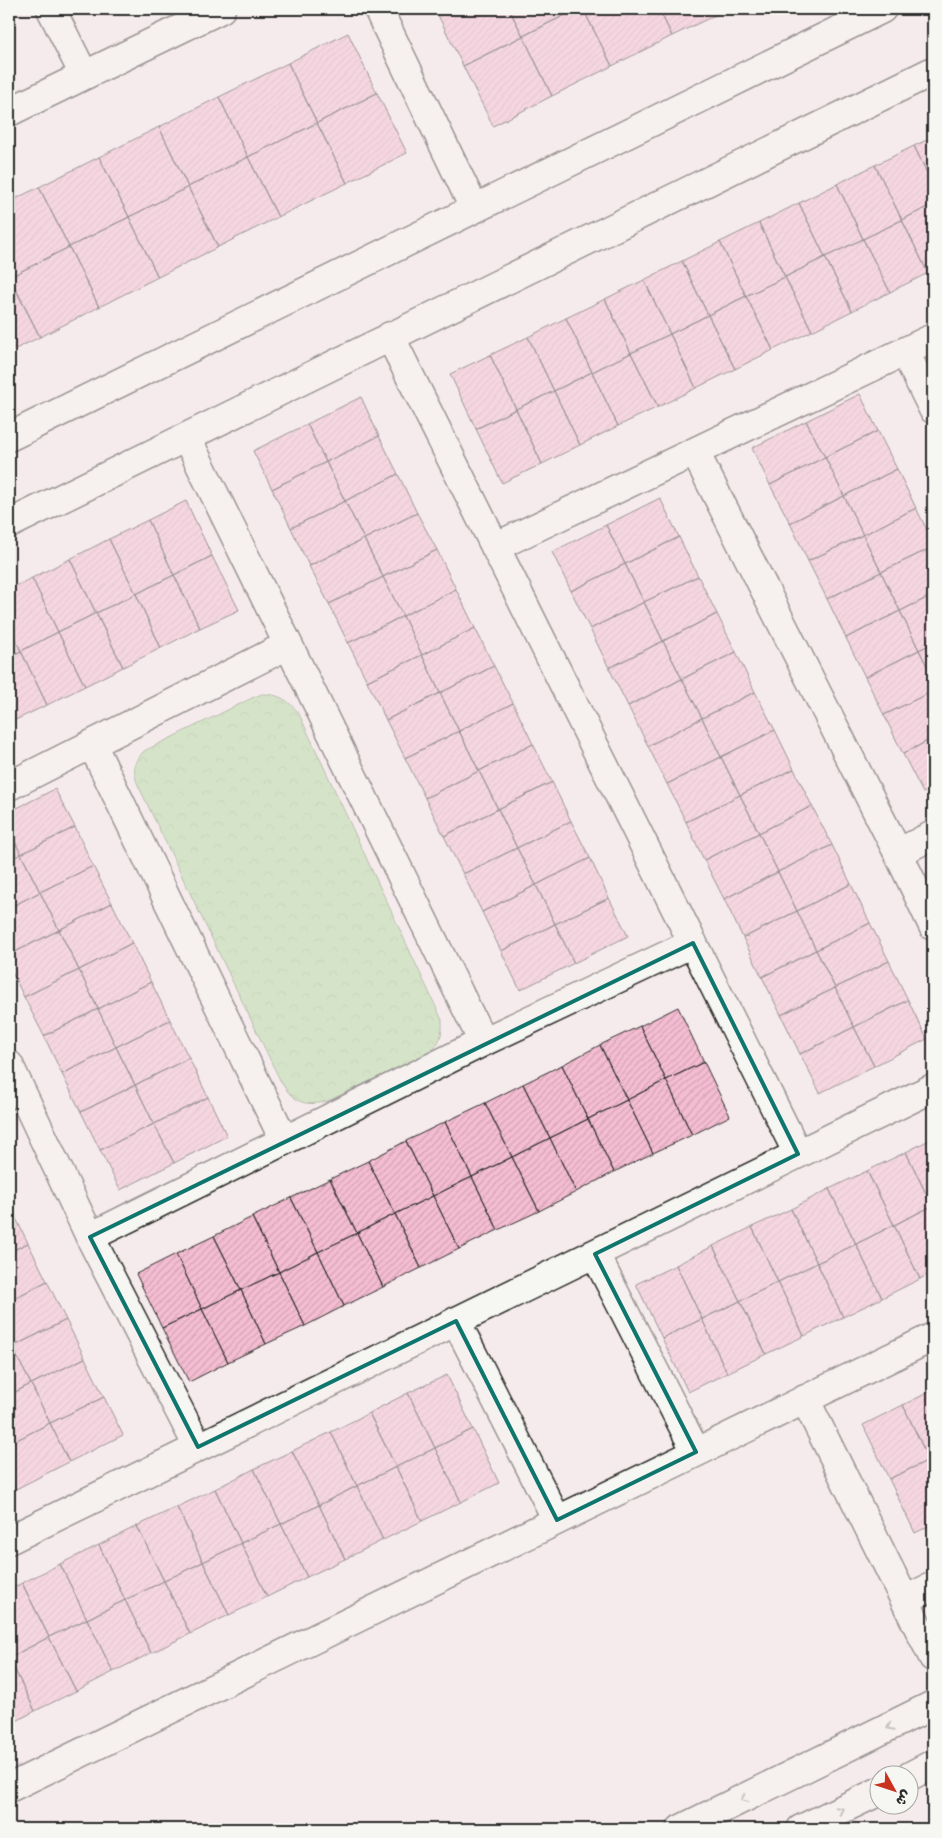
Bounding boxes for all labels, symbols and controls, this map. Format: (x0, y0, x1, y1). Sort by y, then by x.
one-way arrow (886, 1721, 895, 1731)
north arrow (870, 1766, 920, 1816)
text: ش (891, 1785, 914, 1808)
one-way arrow (740, 1792, 749, 1803)
one-way arrow (835, 1806, 844, 1816)

